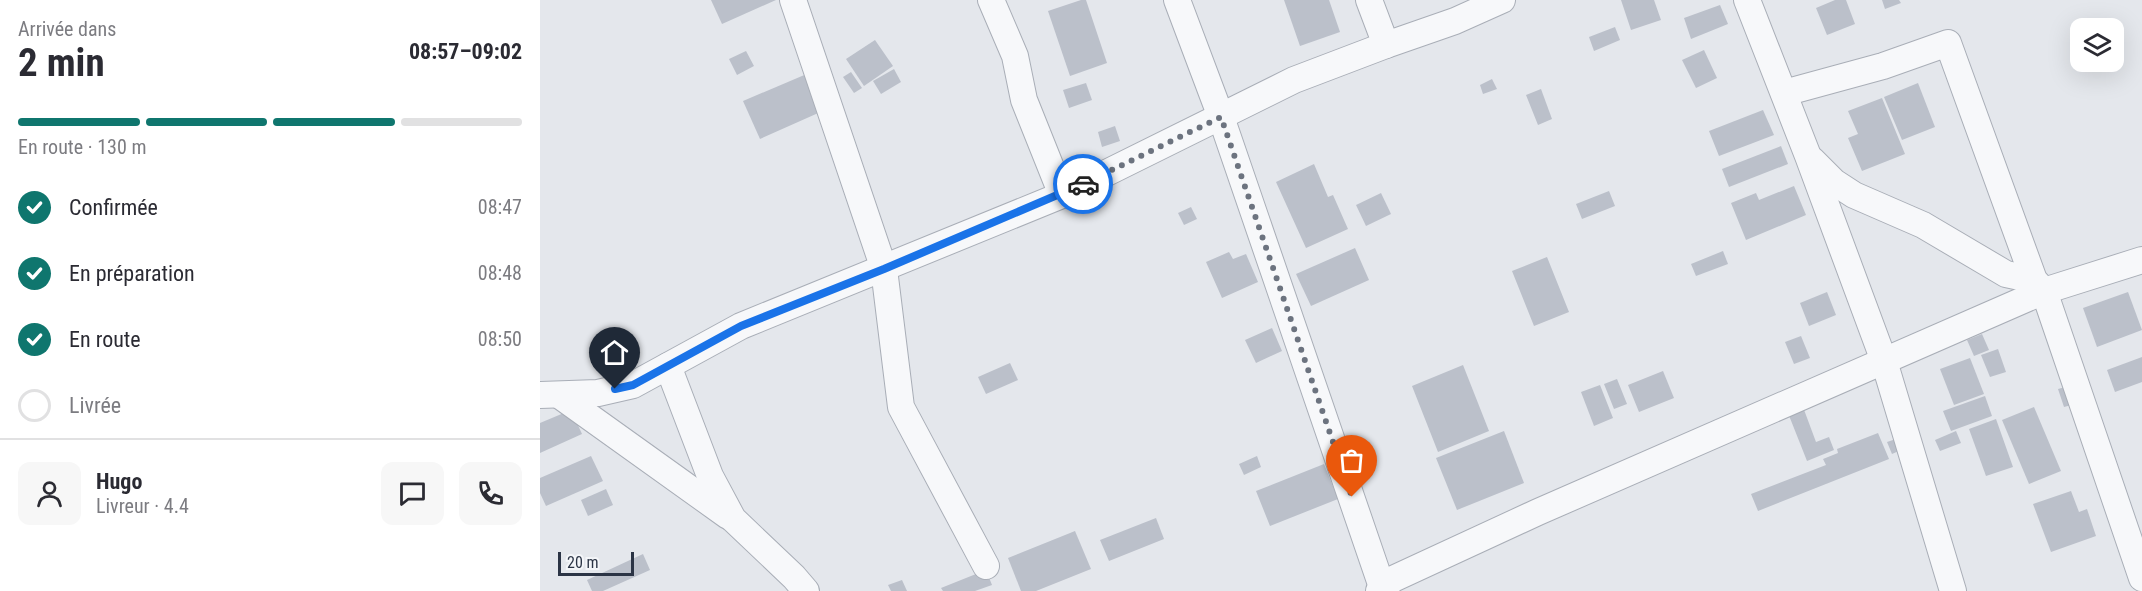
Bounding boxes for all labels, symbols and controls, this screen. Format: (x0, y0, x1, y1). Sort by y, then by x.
text: Arrivée dans (18, 17, 116, 41)
map controls (2070, 18, 2124, 72)
button: layers (2070, 18, 2124, 72)
text: 08:57–09:02 (409, 39, 522, 64)
text: 2 min (18, 40, 105, 86)
text: En route · 130 m (18, 135, 146, 159)
courier (1053, 154, 1113, 214)
icon: car (1067, 168, 1100, 201)
icon: check (18, 191, 51, 224)
text: Confirmée (69, 195, 158, 220)
text: 08:47 (478, 195, 522, 219)
icon: check (18, 257, 51, 290)
text: En préparation (69, 261, 195, 286)
text: 08:48 (478, 261, 522, 285)
icon: check (18, 323, 51, 356)
text: En route (69, 327, 141, 352)
text: 08:50 (478, 327, 522, 351)
pin (589, 327, 640, 389)
icon: home (598, 336, 631, 369)
text: Livrée (69, 393, 121, 418)
pin (1326, 435, 1377, 497)
icon: bag (1335, 444, 1368, 477)
button: person (18, 462, 81, 525)
button: chat (381, 462, 444, 525)
button: phone (459, 462, 522, 525)
text: Hugo (96, 469, 142, 494)
text: Livreur · 4.4 (96, 494, 189, 518)
scale bar (558, 549, 634, 576)
text: 20 m (567, 553, 599, 572)

